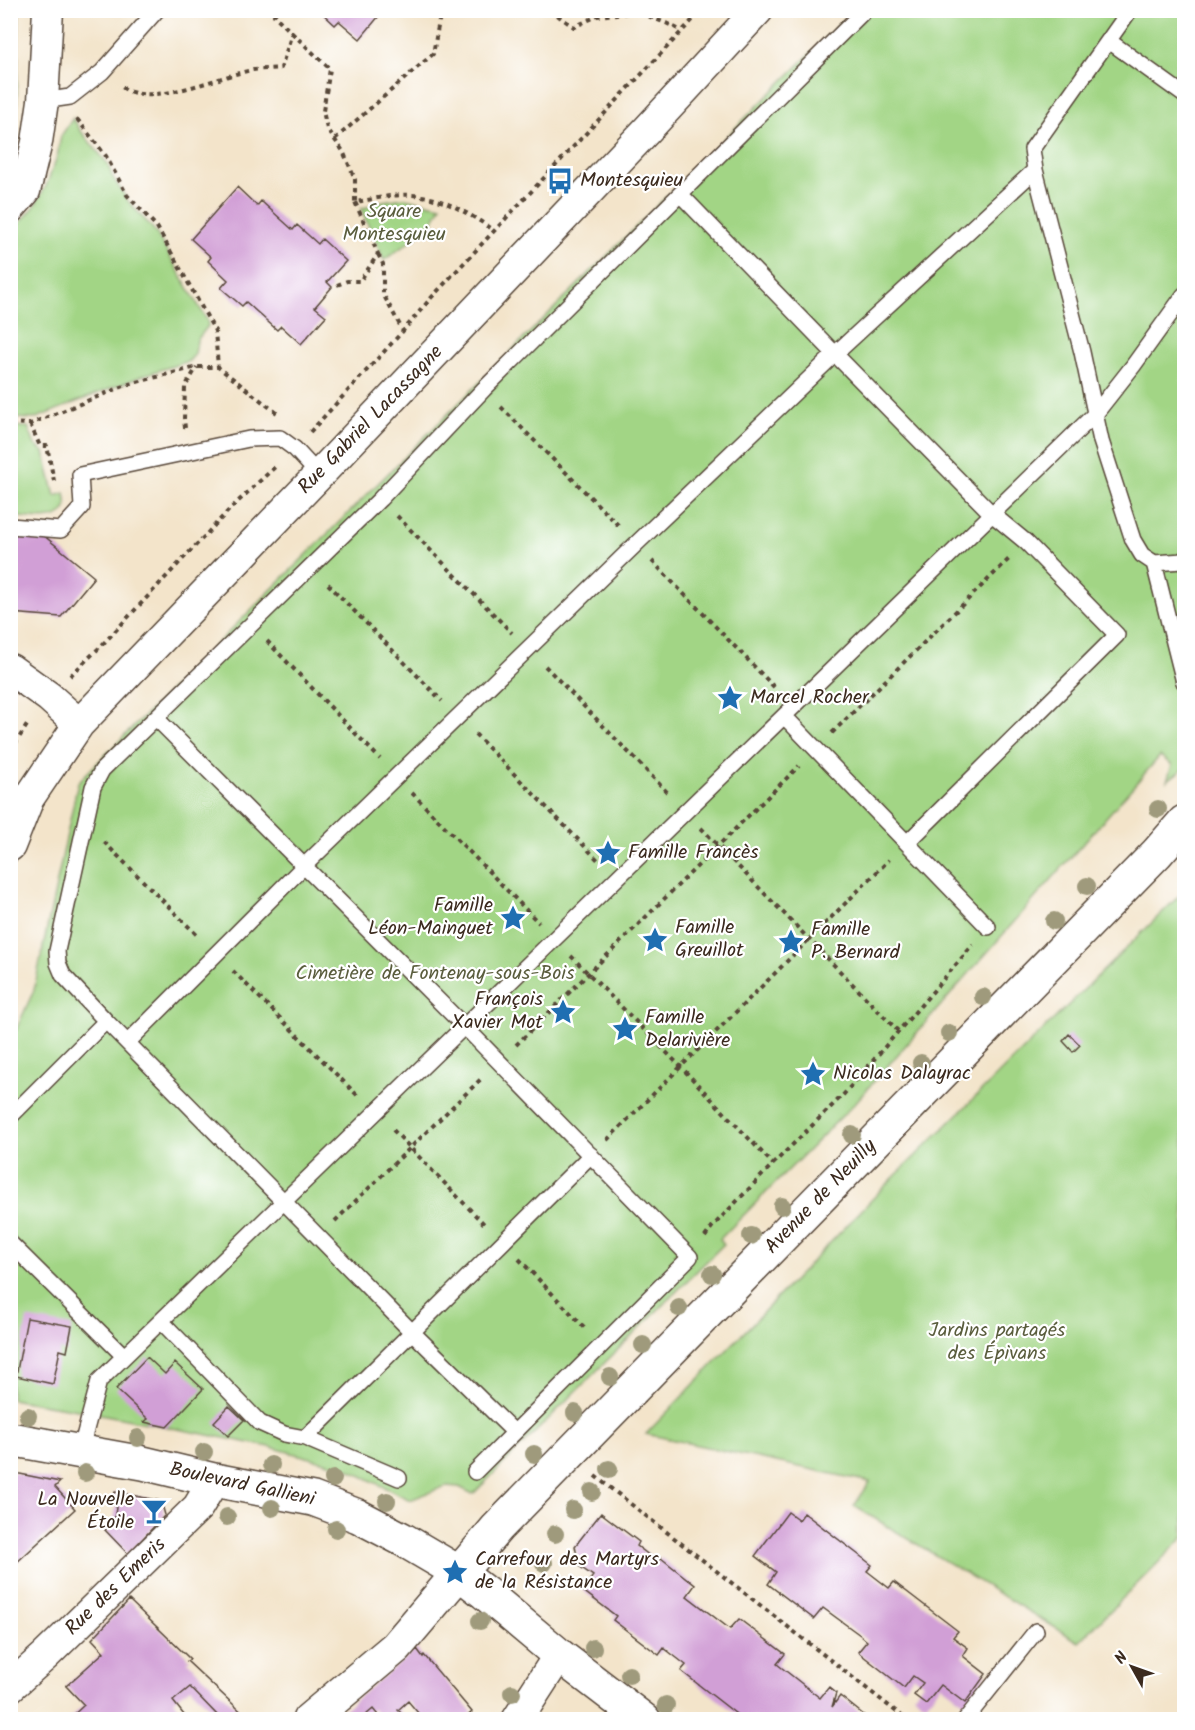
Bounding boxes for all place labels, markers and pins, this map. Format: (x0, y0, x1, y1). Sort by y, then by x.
place label: Montesquieu (580, 165, 684, 197)
bus stop icon: Montesquieu (545, 166, 575, 196)
place label: Marcel Rocher (750, 682, 870, 714)
place icon: Marcel Rocher (715, 683, 745, 713)
place label: Famille Francès (628, 837, 759, 869)
place icon: Famille Francès (593, 838, 623, 868)
place label: Famille Léon-Mainguet (368, 890, 493, 945)
place icon: Famille Léon-Mainguet (498, 903, 528, 933)
place label: Famille Greuillot (675, 912, 744, 967)
place label: Famille P. Bernard (811, 914, 901, 969)
place icon: Famille Greuillot (640, 925, 670, 955)
place icon: Famille P. Bernard (776, 927, 806, 957)
place label: François Xavier Mot (452, 984, 543, 1039)
place icon: François Xavier Mot (548, 997, 578, 1027)
place label: Famille Delarivière (645, 1002, 730, 1057)
place icon: Famille Delarivière (610, 1014, 640, 1044)
place label: Nicolas Dalayrac (833, 1058, 971, 1090)
place icon: Nicolas Dalayrac (798, 1059, 828, 1089)
place label: La Nouvelle Étoile (37, 1484, 134, 1539)
bar icon: La Nouvelle Étoile (139, 1496, 169, 1526)
place label: Carrefour des Martyrs de la Résistance (475, 1544, 659, 1599)
place icon: Carrefour des Martyrs de la Résistance (440, 1557, 470, 1587)

